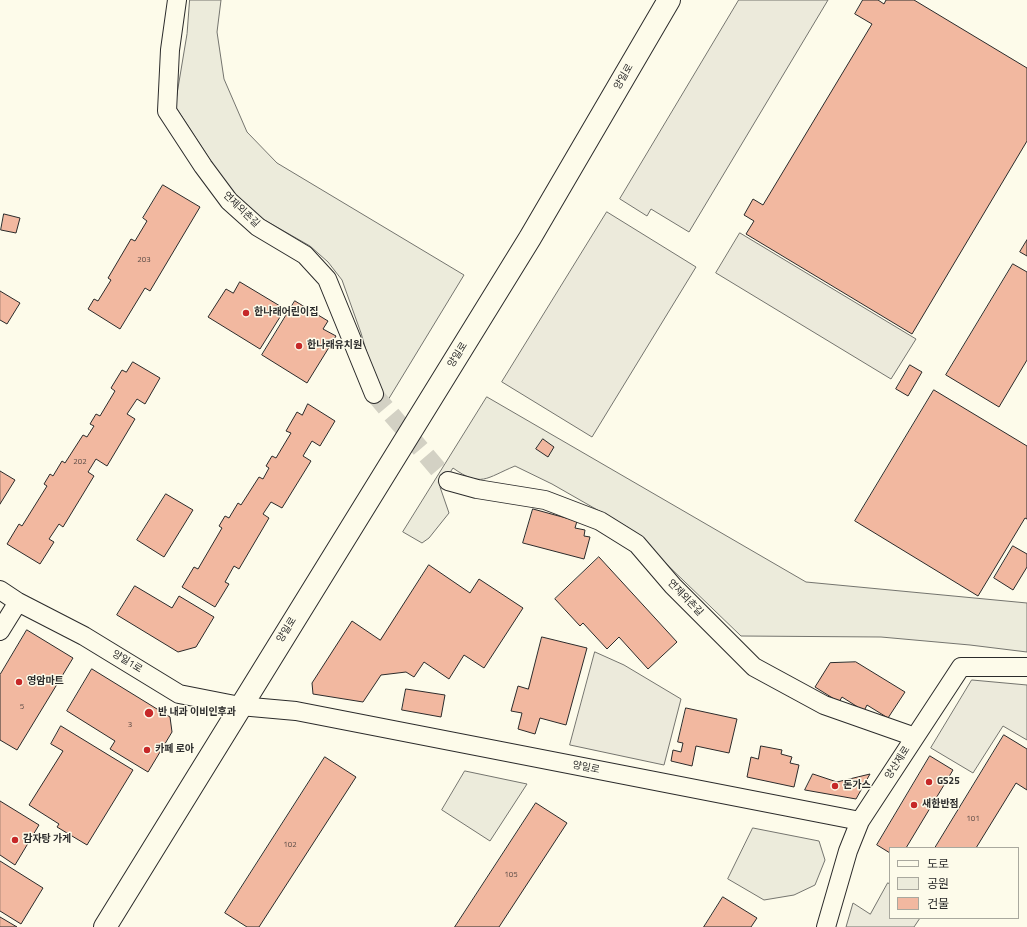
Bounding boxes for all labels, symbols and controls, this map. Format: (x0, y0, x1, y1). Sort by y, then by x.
street label: 양일로 (612, 62, 636, 92)
street label: 연제외촌길 (220, 190, 262, 230)
house number: 203 (137, 255, 151, 265)
place label: 한나래어린이집 (254, 307, 318, 319)
marker: 한나래어린이집 (241, 308, 251, 318)
place label: 한나래유치원 (307, 340, 362, 352)
street label: 양일로 (446, 340, 470, 370)
marker: 한나래유치원 (294, 341, 304, 351)
house number: 202 (73, 457, 87, 467)
street label: 연제외촌길 (665, 577, 705, 619)
street label: 양일로 (275, 615, 299, 645)
street label: 양일1로 (110, 648, 144, 676)
place label: 영암마트 (27, 676, 64, 688)
marker: 영암마트 (14, 677, 24, 687)
house number: 5 (20, 702, 24, 712)
marker: 반 내과 이비인후과 (143, 707, 155, 719)
place label: 반 내과 이비인후과 (158, 707, 236, 719)
house number: 3 (128, 720, 132, 730)
place label: 카페 로아 (155, 744, 194, 756)
street label: 양산제로 (883, 744, 913, 782)
marker: 카페 로아 (142, 745, 152, 755)
street label: 양일로 (571, 759, 601, 777)
place label: GS25 (937, 776, 960, 788)
marker: GS25 (924, 777, 934, 787)
place label: 돈가스 (843, 780, 871, 792)
marker: 돈가스 (830, 781, 840, 791)
place label: 새한반점 (922, 799, 959, 811)
marker: 새한반점 (909, 800, 919, 810)
house number: 101 (966, 814, 980, 824)
place label: 감자탕 가게 (23, 834, 71, 846)
marker: 감자탕 가게 (10, 835, 20, 845)
house number: 102 (283, 840, 297, 850)
legend (889, 847, 1019, 919)
text: 도로 (927, 854, 949, 873)
house number: 105 (504, 870, 518, 880)
text: 공원 (927, 874, 949, 893)
text: 건물 (927, 894, 949, 913)

